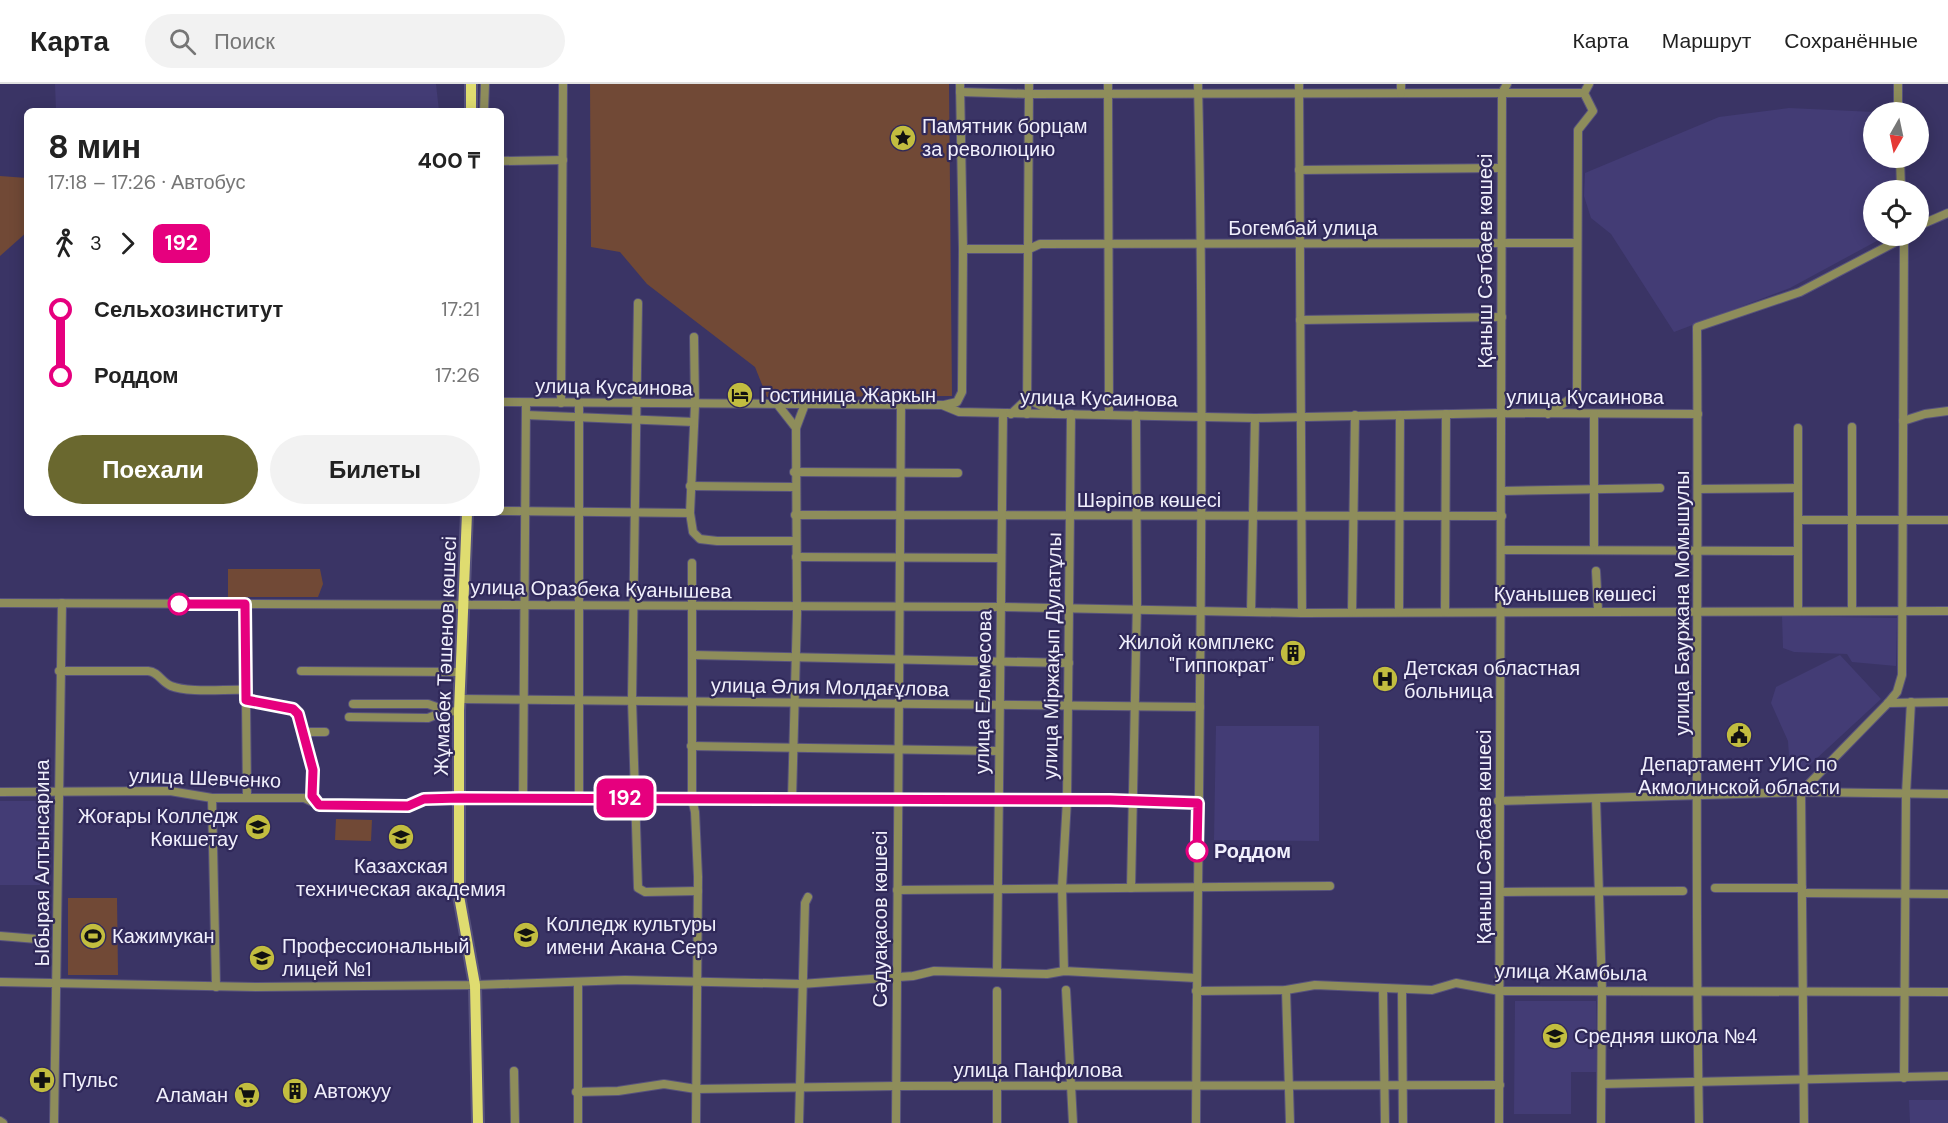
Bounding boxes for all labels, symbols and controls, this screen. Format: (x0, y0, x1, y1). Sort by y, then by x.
search box (145, 14, 565, 68)
text: Карта (30, 23, 109, 60)
icon: search (166, 25, 199, 58)
text: Поиск (214, 27, 275, 56)
text: Карта (1573, 27, 1629, 55)
text: Маршрут (1662, 27, 1751, 55)
text: Сохранённые (1784, 27, 1918, 55)
north arrow (1863, 102, 1929, 168)
map controls (1863, 102, 1929, 246)
place label: Памятник борцам за революцию (922, 113, 1088, 162)
place icon: Памятник борцам за революцию (888, 123, 918, 153)
text: 8 мин (48, 125, 141, 168)
text: 400 ₸ (418, 146, 480, 175)
street label: Қаныш Сәтбаев көшесі (1472, 154, 1498, 368)
text: 17:18 – 17:26 · Автобус (48, 169, 245, 195)
button: locate (1863, 180, 1929, 246)
street label: Богембай улица (1228, 215, 1379, 241)
icon: walk (48, 227, 81, 260)
icon: forward (111, 227, 144, 260)
text: 192 (165, 229, 198, 257)
text: 3 (90, 230, 102, 256)
text: Сельхозинститут (94, 295, 283, 324)
text: 17:21 (441, 296, 480, 322)
text: Роддом (94, 361, 179, 390)
text: 17:26 (435, 362, 480, 388)
street label: улица Кусаинова (535, 373, 694, 401)
hotel icon: Гостиница Жаркын (725, 380, 755, 410)
place label: Гостиница Жаркын (760, 382, 936, 408)
street label: улица Кусаинова (1020, 384, 1179, 412)
street label: улица Кусаинова (1506, 384, 1665, 410)
button: Поехали (48, 435, 258, 504)
button: Билеты (270, 435, 480, 504)
street label: улица Бауржана Момышулы (1669, 471, 1695, 736)
street label: Шәріпов көшесі (1077, 487, 1221, 513)
street label: улица Міржақып Дулатұлы (1037, 532, 1067, 780)
street label: Жұмабек Тәшенов көшесі (428, 536, 462, 776)
street label: улица Оразбека Куанышева (470, 574, 733, 604)
street label: Қуанышев көшесі (1494, 581, 1656, 607)
unlabelled marker (168, 593, 190, 615)
street label: улица Елемесова (969, 609, 997, 774)
place label: Жилой комплекс "Гиппократ" (1118, 629, 1274, 678)
building icon: Жилой комплекс "Гиппократ" (1278, 638, 1308, 668)
place label: Детская областная больница (1404, 655, 1580, 704)
hospital icon: Детская областная больница (1370, 664, 1400, 694)
street label: улица Әлия Молдағұлова (711, 672, 950, 702)
public building icon: Департамент УИС по Акмолинской области (1724, 720, 1754, 750)
street label: Қаныш Сәтбаев көшесі (1471, 730, 1497, 944)
place label: Департамент УИС по Акмолинской области (1638, 751, 1840, 800)
street label: Ыбырая Алтынсарина (29, 759, 55, 967)
street label: улица Шевченко (129, 762, 281, 794)
line badge: 192 (590, 778, 660, 818)
text: 192 (609, 784, 641, 812)
place label: Жоғары Колледж Көкшетау (78, 803, 239, 852)
school or university icon: Жоғары Колледж Көкшетау (243, 812, 273, 842)
school or university icon: Казахская техническая академия (386, 822, 416, 852)
street label: Сәдуақасов көшесі (867, 831, 893, 1007)
place label: Роддом (1214, 838, 1291, 864)
marker: Роддом (1186, 840, 1208, 862)
place label: Казахская техническая академия (296, 853, 506, 902)
place label: Колледж культуры имени Акана Серэ (546, 911, 718, 960)
school or university icon: Колледж культуры имени Акана Серэ (511, 920, 541, 950)
sports icon: Кажимукан (78, 921, 108, 951)
place label: Кажимукан (112, 923, 215, 949)
place label: Профессиональный лицей №1 (282, 933, 469, 982)
school or university icon: Профессиональный лицей №1 (247, 943, 277, 973)
street label: улица Жамбыла (1495, 958, 1648, 986)
school or university icon: Средняя школа №4 (1540, 1021, 1570, 1051)
place label: Средняя школа №4 (1574, 1023, 1757, 1049)
street label: улица Панфилова (953, 1057, 1123, 1083)
pharmacy icon: Пульс (27, 1065, 57, 1095)
place label: Пульс (62, 1067, 118, 1093)
building icon: Автожуу (280, 1076, 310, 1106)
place label: Автожуу (314, 1078, 391, 1104)
supermarket icon: Аламан (232, 1080, 262, 1110)
place label: Аламан (156, 1082, 228, 1108)

